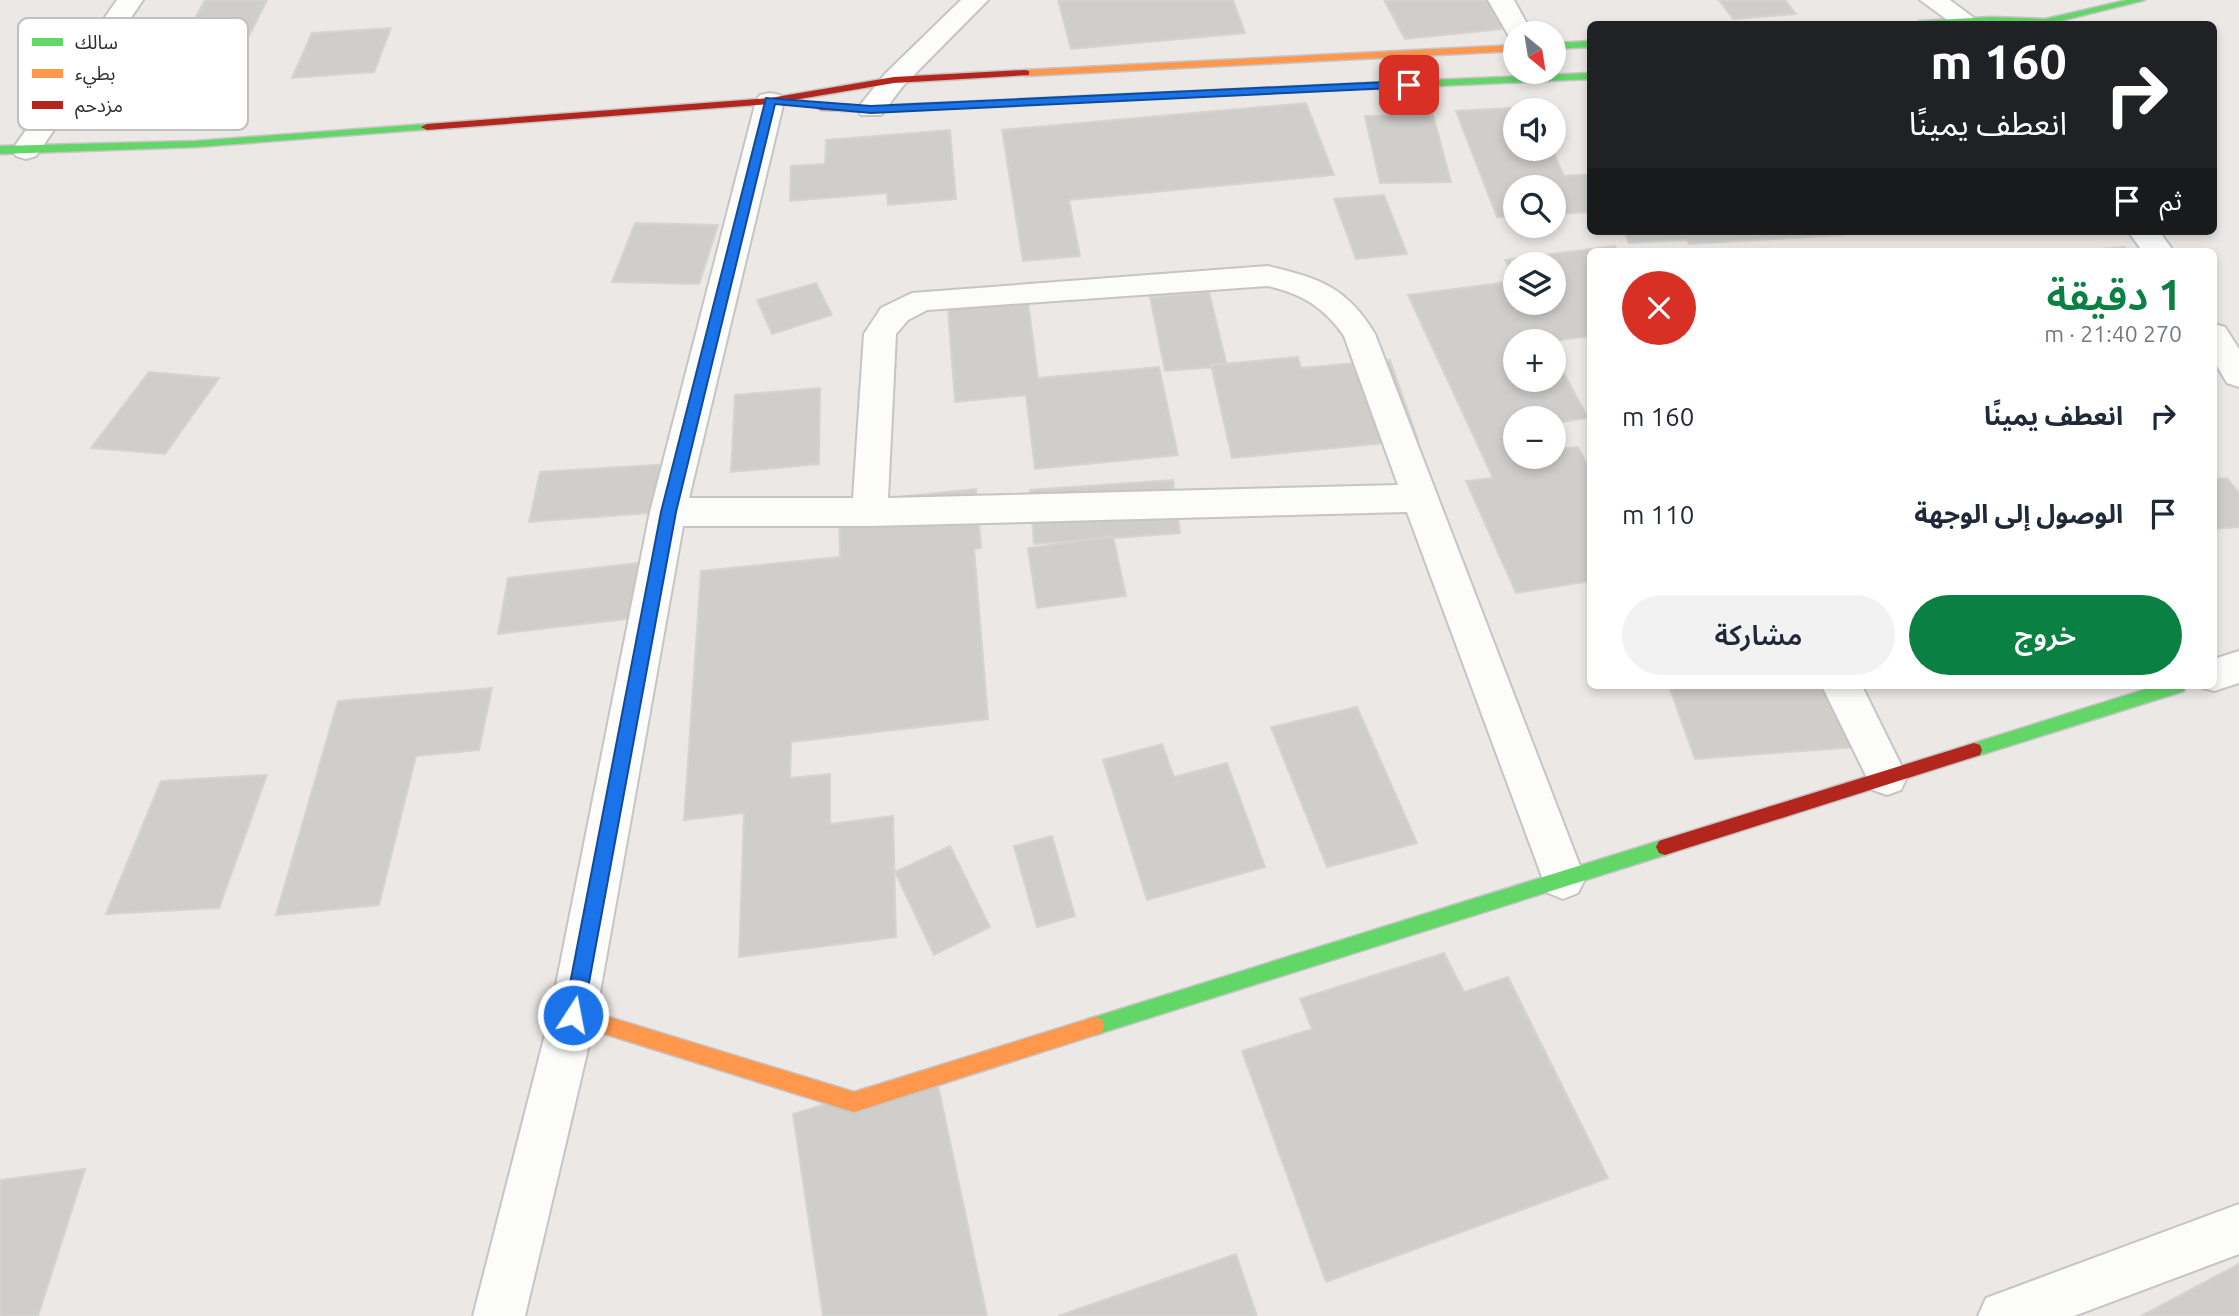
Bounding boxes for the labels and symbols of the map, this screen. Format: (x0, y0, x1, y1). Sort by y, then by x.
legend (18, 18, 248, 130)
north arrow (1503, 21, 1566, 84)
text: سالك (75, 31, 118, 53)
pin (1379, 55, 1439, 115)
text: بطيء (75, 62, 115, 88)
text: مزدحم (75, 94, 123, 120)
position arrow (536, 978, 610, 1052)

